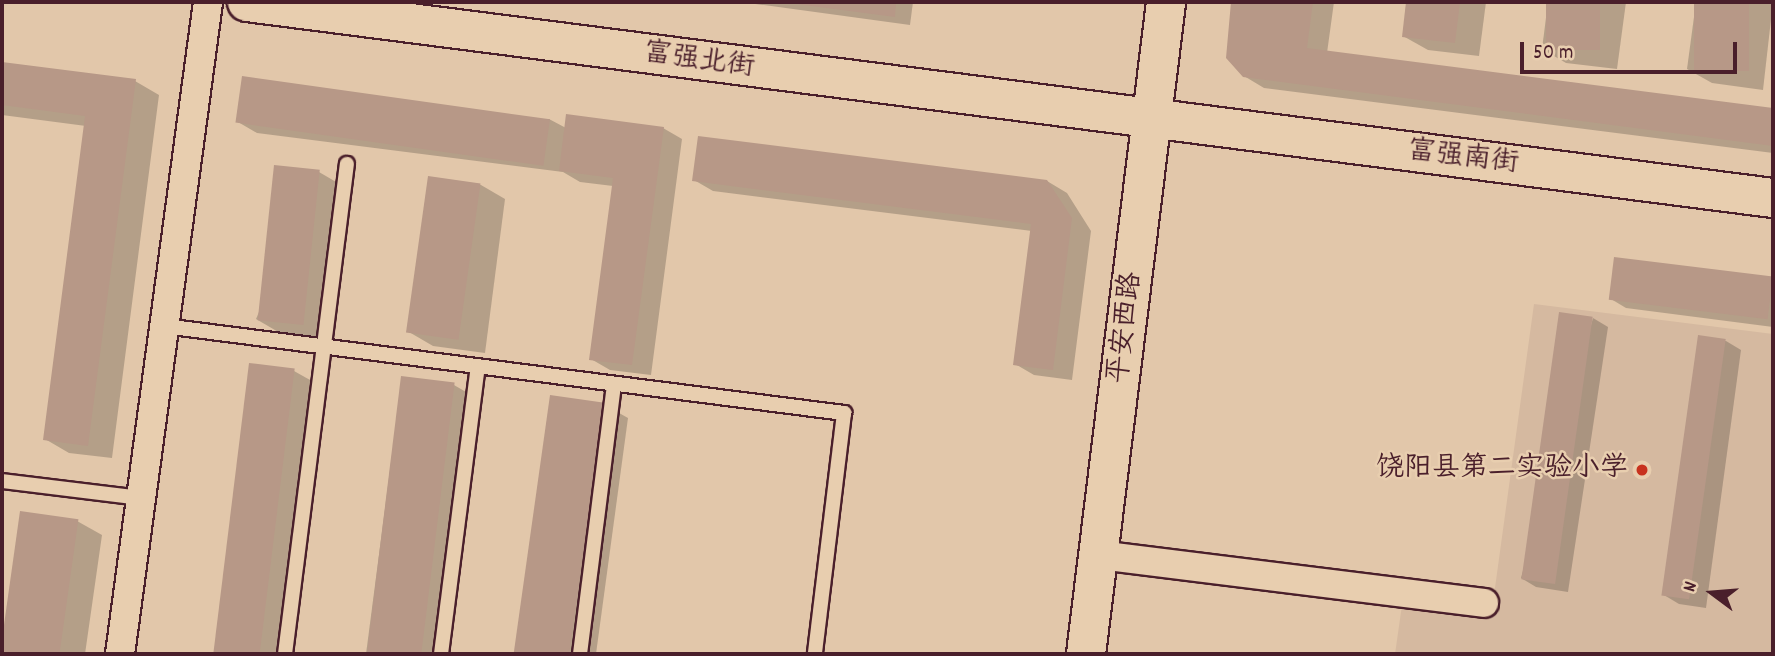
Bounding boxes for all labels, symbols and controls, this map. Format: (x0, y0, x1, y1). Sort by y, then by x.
scale bar (1523, 28, 1740, 72)
street label: 富强北街 (641, 38, 757, 86)
text: 50 m (1533, 39, 1573, 69)
street label: 富强南街 (1405, 136, 1521, 182)
street label: 平安西路 (1104, 270, 1150, 386)
place label: 饶阳县第二实验小学 (1376, 453, 1628, 487)
marker: 饶阳县第二实验小学 (1634, 462, 1650, 478)
north arrow (1677, 558, 1747, 628)
text: N (1677, 579, 1706, 595)

